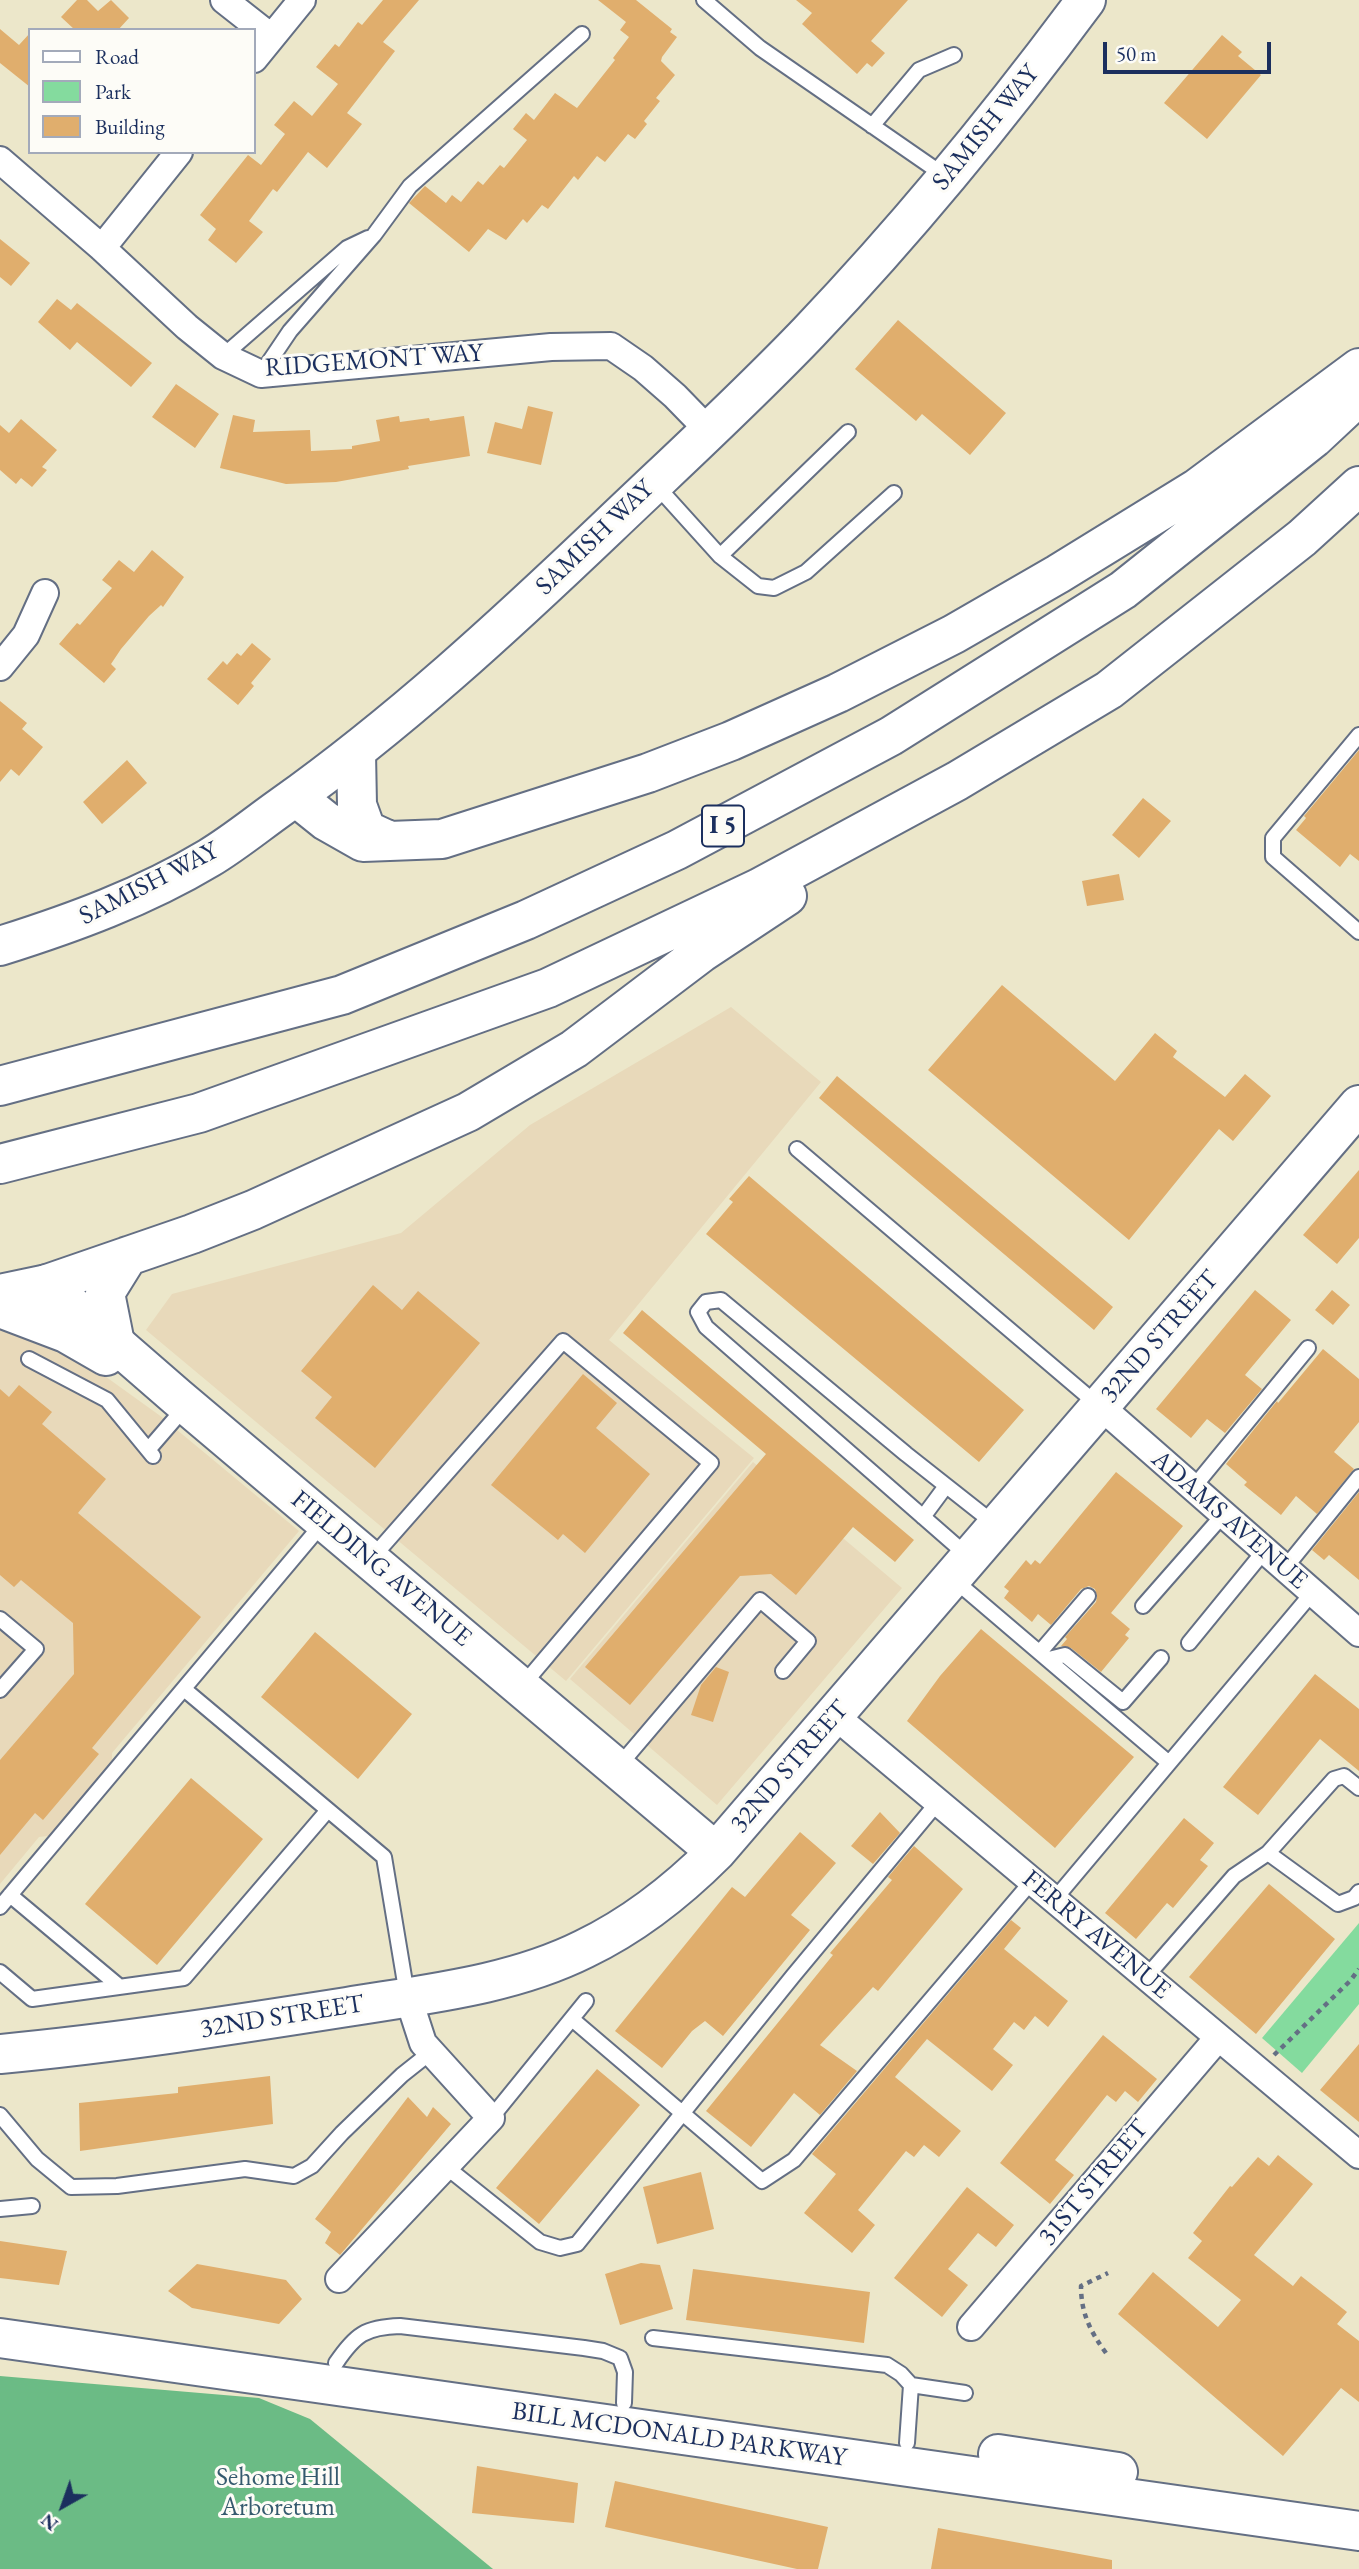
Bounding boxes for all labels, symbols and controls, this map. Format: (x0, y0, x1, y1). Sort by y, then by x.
legend (28, 28, 256, 154)
scale bar (1107, 28, 1275, 72)
text: 50 m (1116, 40, 1157, 67)
text: Road (95, 43, 139, 70)
street label: SAMISH WAY (926, 59, 1046, 197)
text: Park (95, 78, 131, 105)
text: Building (95, 113, 165, 140)
street label: RIDGEMONT WAY (264, 338, 484, 384)
street label: SAMISH WAY (529, 474, 661, 602)
road number: I 5 (702, 806, 744, 846)
street label: SAMISH WAY (74, 836, 224, 932)
street label: 32ND STREET (1094, 1264, 1226, 1410)
street label: ADAMS AVENUE (1145, 1444, 1313, 1596)
street label: FIELDING AVENUE (284, 1484, 478, 1654)
street label: 32ND STREET (724, 1694, 856, 1840)
street label: FERRY AVENUE (1015, 1864, 1177, 2006)
street label: 32ND STREET (198, 1989, 366, 2045)
street label: 31ST STREET (1032, 2114, 1156, 2252)
street label: BILL MCDONALD PARKWAY (510, 2396, 848, 2474)
park label: Sehome Hill Arboretum (216, 2462, 340, 2524)
north arrow (28, 2471, 98, 2541)
text: N (35, 2508, 63, 2537)

